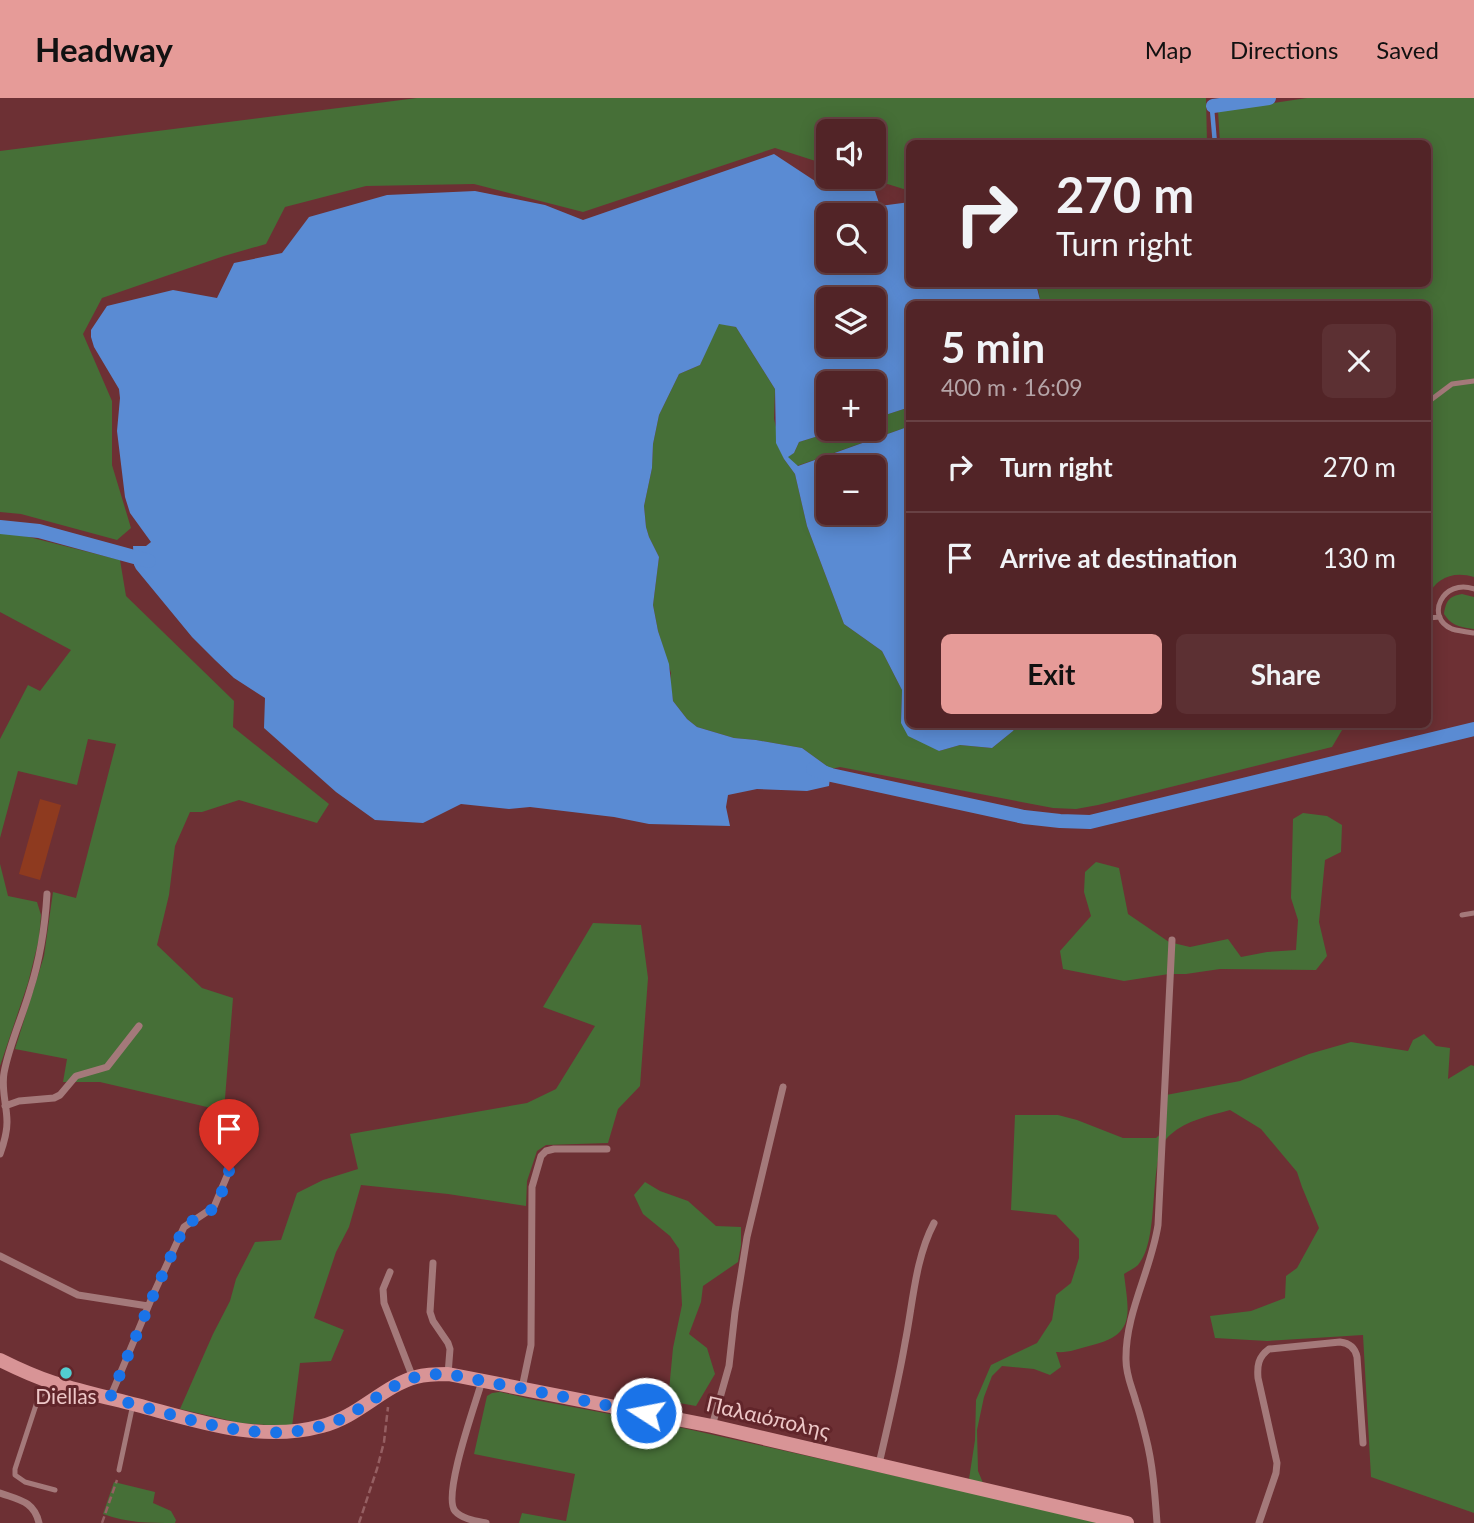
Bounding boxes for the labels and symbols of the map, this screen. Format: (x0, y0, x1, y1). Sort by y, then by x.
pin (199, 1099, 259, 1171)
marker: Diellas (58, 1365, 74, 1381)
position arrow (609, 1376, 683, 1450)
place label: Diellas (35, 1383, 97, 1408)
street label: Παλαιόπολης (704, 1390, 833, 1443)

